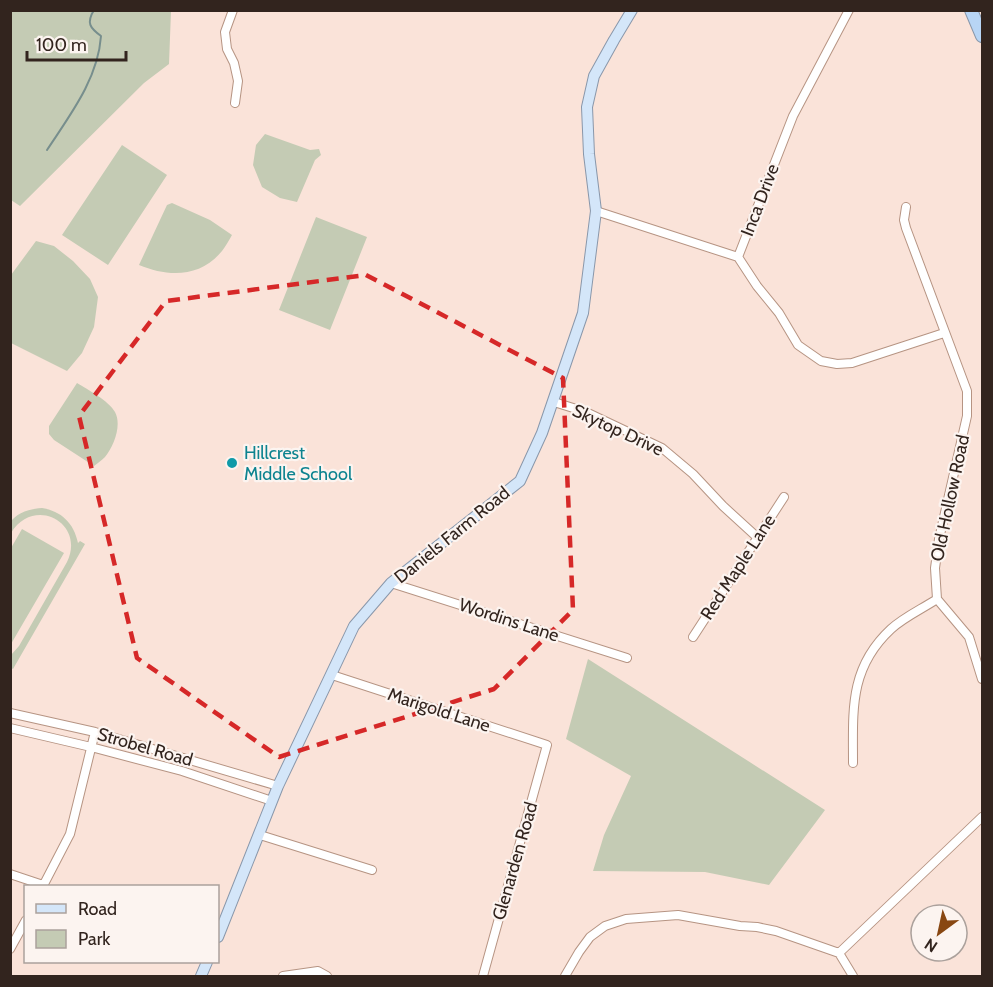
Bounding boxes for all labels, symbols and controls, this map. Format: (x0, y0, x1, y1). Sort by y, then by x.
scale bar (27, 24, 126, 62)
text: 100 m (36, 34, 87, 56)
street label: Inca Drive (736, 161, 784, 239)
street label: Skytop Drive (569, 399, 667, 461)
street label: Old Hollow Road (926, 433, 974, 563)
place label: Hillcrest Middle School (244, 442, 353, 485)
marker: Hillcrest Middle School (225, 456, 239, 470)
street label: Daniels Farm Road (390, 482, 514, 588)
street label: Red Maple Lane (696, 510, 780, 624)
street label: Wordins Lane (456, 593, 562, 647)
street label: Marigold Lane (385, 683, 493, 737)
street label: Strobel Road (95, 723, 195, 771)
street label: Glenarden Road (488, 799, 542, 923)
legend (24, 885, 219, 963)
text: Road (78, 898, 117, 920)
north arrow (909, 903, 969, 963)
text: Park (78, 928, 111, 950)
text: N (921, 934, 941, 956)

